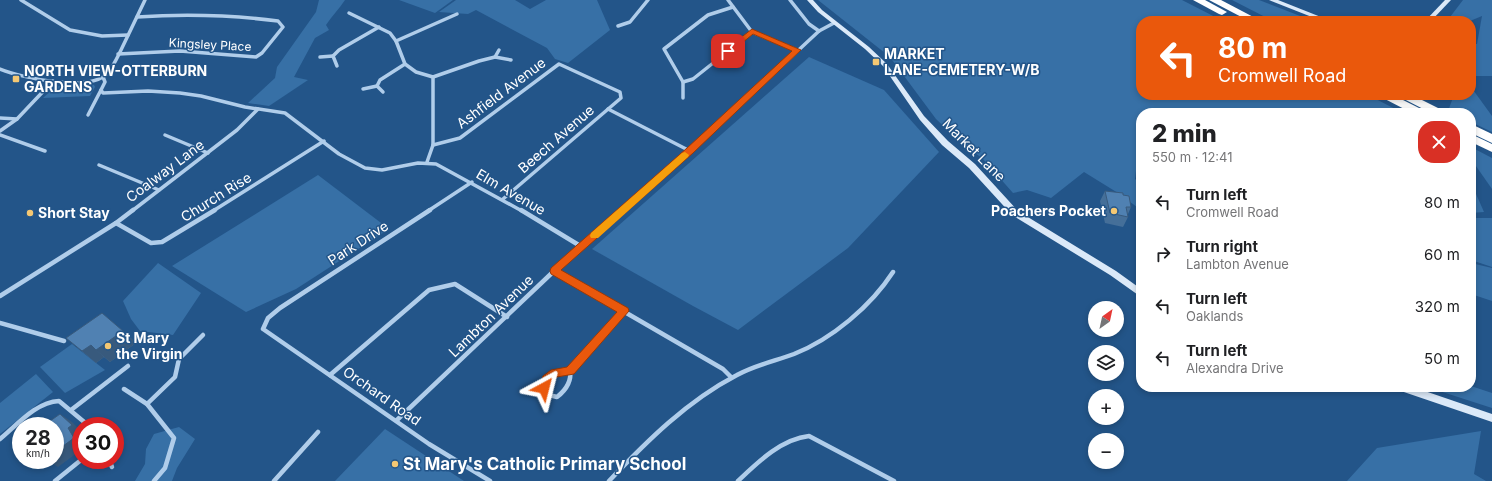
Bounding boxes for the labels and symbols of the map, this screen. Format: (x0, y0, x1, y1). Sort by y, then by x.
pin (711, 34, 745, 68)
street label: Kingsley Place (168, 35, 252, 54)
place label: MARKET LANE-CEMETERY-W/B (884, 45, 1039, 78)
street label: Ashfield Avenue (453, 54, 549, 132)
marker: MARKET LANE-CEMETERY-W/B (871, 57, 881, 67)
place label: NORTH VIEW-OTTERBURN GARDENS (24, 62, 207, 95)
marker: NORTH VIEW-OTTERBURN GARDENS (11, 74, 21, 84)
street label: Beech Avenue (514, 101, 597, 176)
street label: Market Lane (939, 115, 1009, 185)
street label: Coalway Lane (122, 136, 207, 205)
street label: Elm Avenue (474, 165, 549, 218)
street label: Church Rise (177, 168, 254, 225)
place label: Poachers Pocket (991, 202, 1106, 219)
place label: Short Stay (38, 204, 110, 221)
marker: Poachers Pocket (1109, 206, 1119, 216)
marker: Short Stay (25, 208, 35, 218)
street label: Park Drive (324, 217, 391, 268)
street label: Lambton Avenue (445, 271, 536, 360)
north arrow (1088, 301, 1124, 337)
place label: St Mary the Virgin (116, 329, 183, 362)
marker: St Mary the Virgin (103, 341, 113, 351)
street label: Orchard Road (340, 362, 425, 429)
position arrow (523, 367, 565, 409)
speed limit sign: 30 (72, 417, 124, 469)
place label: St Mary's Catholic Primary School (403, 454, 686, 474)
marker: St Mary's Catholic Primary School (390, 459, 400, 469)

